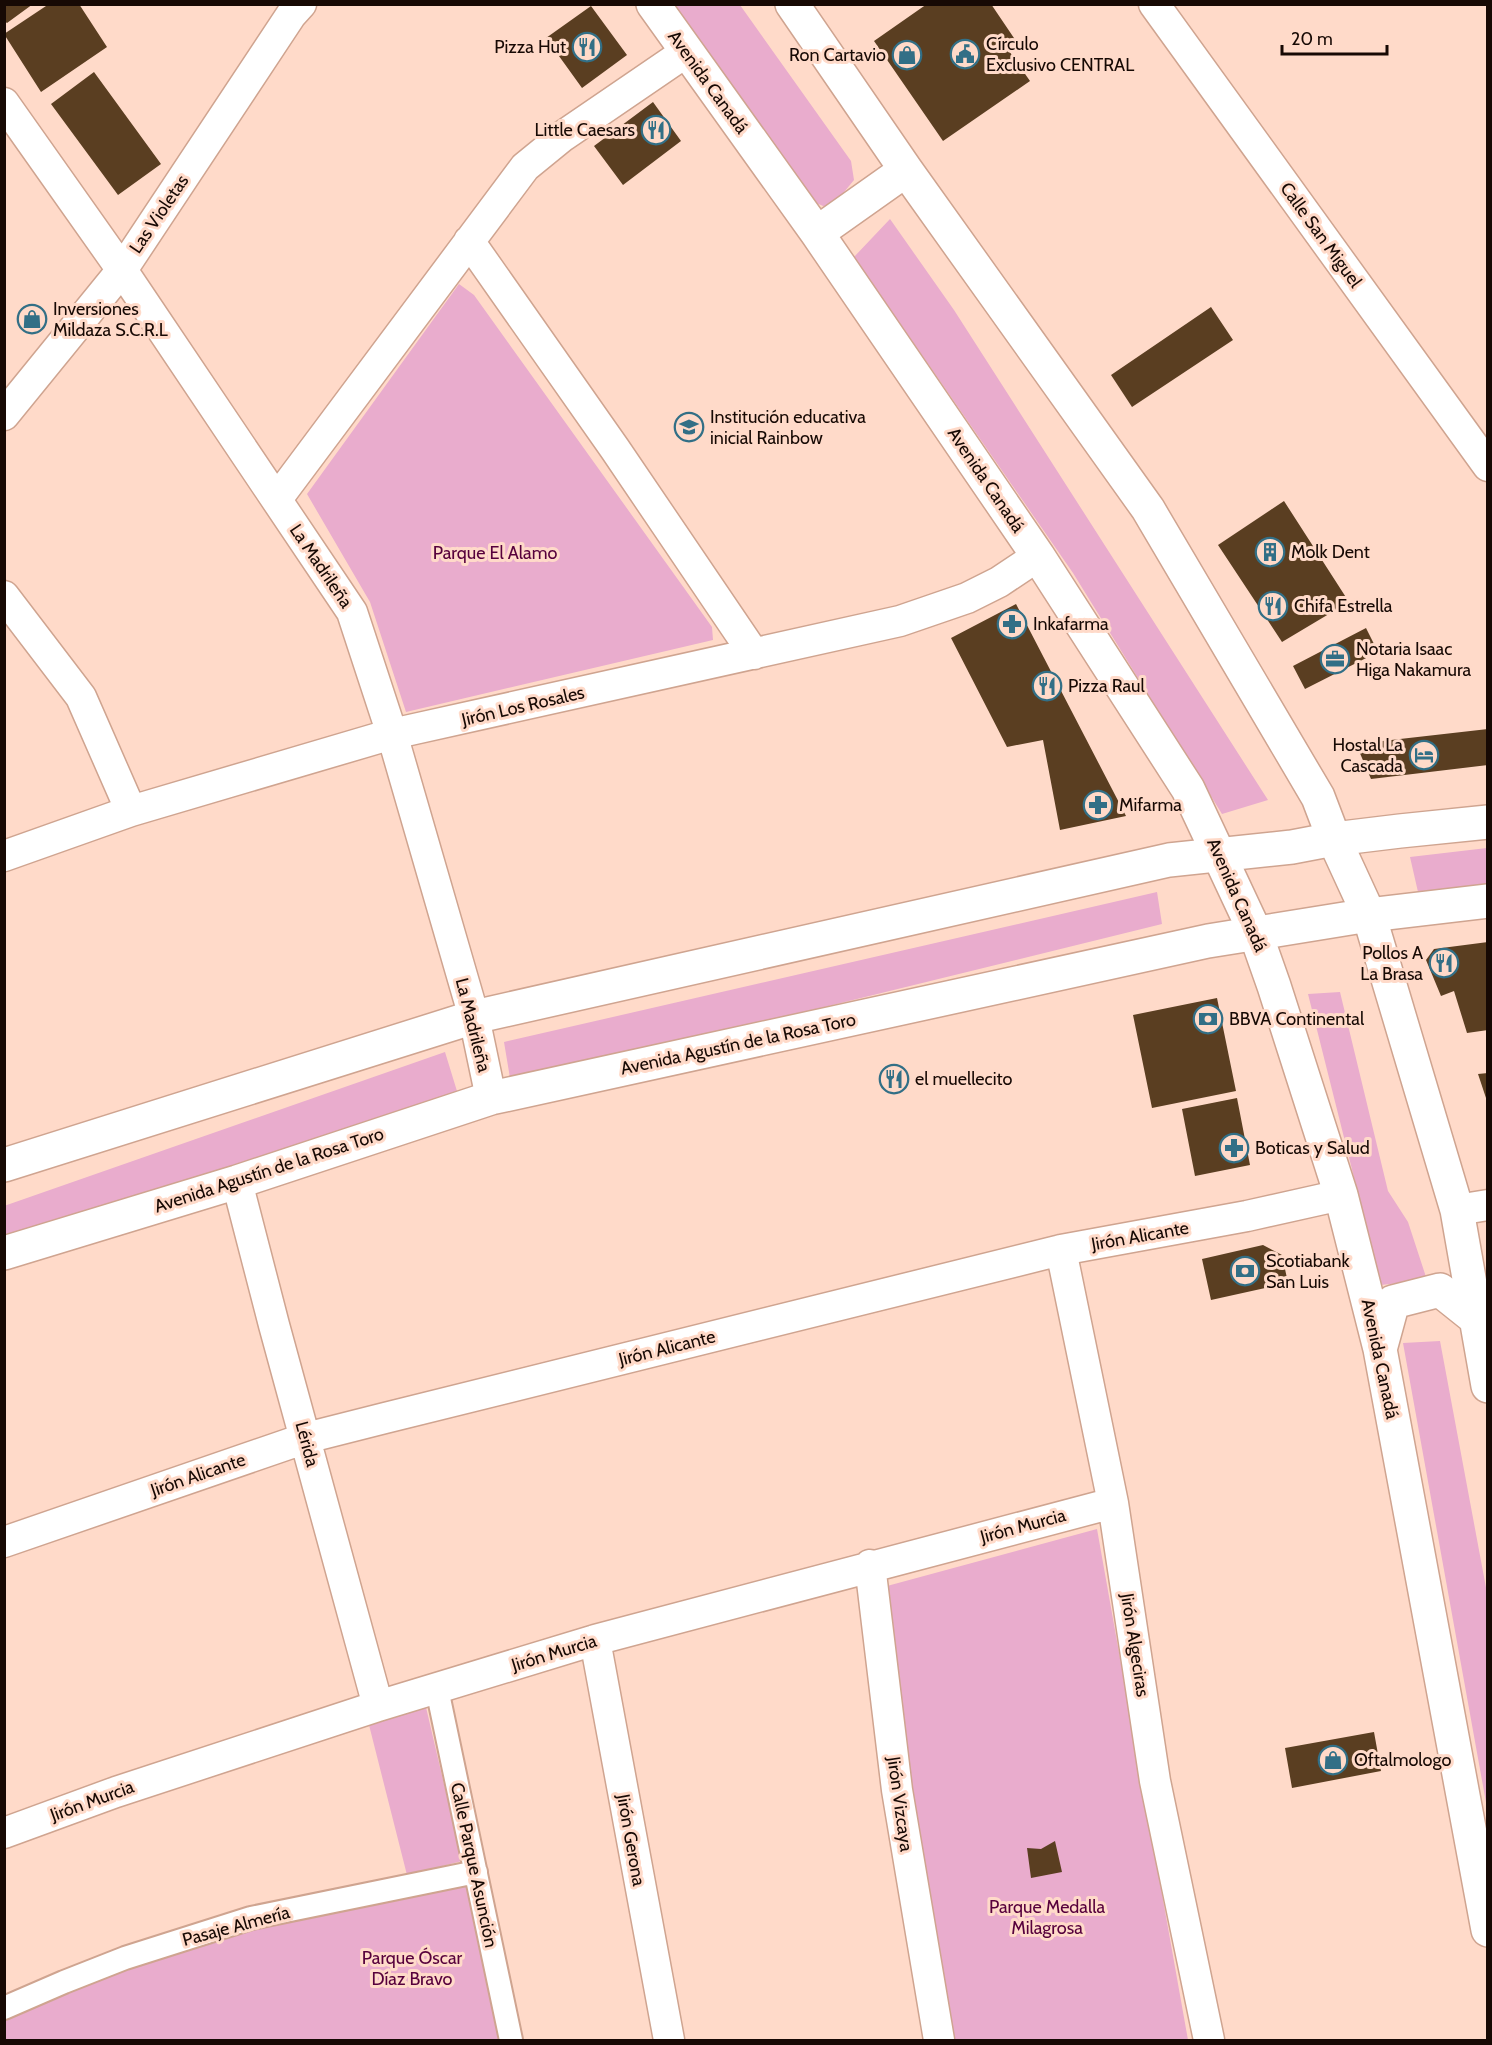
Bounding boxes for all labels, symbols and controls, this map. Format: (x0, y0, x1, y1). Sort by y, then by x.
scale bar (1282, 18, 1387, 56)
street label: Avenida Canadá (663, 26, 753, 138)
text: 20 m (1291, 28, 1333, 50)
restaurant icon: Pizza Hut (571, 31, 603, 63)
place label: Círculo Exclusivo CENTRAL (986, 33, 1134, 76)
place label: Pizza Hut (494, 36, 566, 58)
public building icon: Círculo Exclusivo CENTRAL (949, 38, 981, 70)
shop icon: Ron Cartavio (891, 39, 923, 71)
place label: Ron Cartavio (789, 44, 886, 66)
restaurant icon: Little Caesars (640, 114, 672, 146)
place label: Little Caesars (534, 119, 635, 141)
street label: Las Violetas (125, 170, 193, 258)
street label: Calle San Miguel (1275, 178, 1367, 293)
place label: Inversiones Mildaza S.C.R.L (53, 298, 168, 341)
shop icon: Inversiones Mildaza S.C.R.L (16, 303, 48, 335)
place label: Institución educativa inicial Rainbow (710, 406, 866, 449)
school or university icon: Institución educativa inicial Rainbow (673, 411, 705, 443)
street label: Avenida Canadá (943, 423, 1029, 537)
street label: La Madrileña (285, 520, 357, 612)
building icon: Molk Dent (1254, 536, 1286, 568)
place label: Molk Dent (1291, 541, 1370, 563)
park label: Parque El Alamo (433, 542, 557, 564)
restaurant icon: Chifa Estrella (1257, 590, 1289, 622)
place label: Chifa Estrella (1294, 595, 1393, 617)
pharmacy icon: Inkafarma (996, 608, 1028, 640)
place label: Inkafarma (1033, 613, 1109, 635)
place label: Notaria Isaac Higa Nakamura (1356, 638, 1472, 681)
office icon: Notaria Isaac Higa Nakamura (1319, 643, 1351, 675)
restaurant icon: Pizza Raul (1031, 670, 1063, 702)
place label: Pizza Raul (1068, 675, 1145, 697)
street label: Jirón Los Rosales (459, 681, 587, 731)
place label: Hostal La Cascada (1333, 734, 1403, 777)
hotel icon: Hostal La Cascada (1408, 739, 1440, 771)
pharmacy icon: Mifarma (1082, 789, 1114, 821)
place label: Mifarma (1119, 794, 1182, 816)
street label: Avenida Canadá (1202, 835, 1272, 956)
place label: Pollos A La Brasa (1360, 942, 1423, 985)
restaurant icon: Pollos A La Brasa (1428, 947, 1460, 979)
street label: La Madrileña (451, 976, 495, 1075)
bank icon: BBVA Continental (1192, 1003, 1224, 1035)
street label: Avenida Agustín de la Rosa Toro (618, 1008, 858, 1080)
place label: BBVA Continental (1229, 1008, 1365, 1030)
restaurant icon: el muellecito (878, 1063, 910, 1095)
place label: el muellecito (915, 1068, 1013, 1090)
street label: Avenida Agustín de la Rosa Toro (152, 1122, 387, 1218)
pharmacy icon: Boticas y Salud (1218, 1132, 1250, 1164)
place label: Boticas y Salud (1255, 1137, 1370, 1159)
street label: Jirón Alicante (1089, 1217, 1191, 1256)
place label: Scotiabank San Luis (1266, 1250, 1351, 1293)
bank icon: Scotiabank San Luis (1229, 1255, 1261, 1287)
street label: Avenida Canadá (1357, 1297, 1404, 1421)
street label: Jirón Alicante (615, 1325, 718, 1371)
street label: Lérida (290, 1419, 324, 1469)
street label: Jirón Alicante (147, 1449, 248, 1502)
street label: Jirón Murcia (977, 1504, 1069, 1548)
street label: Jirón Algeciras (1116, 1591, 1154, 1698)
street label: Jirón Murcia (508, 1630, 599, 1677)
shop icon: Oftalmologo (1317, 1744, 1349, 1776)
place label: Oftalmologo (1354, 1749, 1451, 1771)
street label: Jirón Vizcaya (882, 1754, 918, 1853)
street label: Jirón Murcia (46, 1776, 137, 1827)
street label: Calle Parque Asunción (446, 1780, 502, 1950)
street label: Jirón Gerona (612, 1791, 650, 1888)
park label: Parque Medalla Milagrosa (989, 1896, 1105, 1939)
street label: Pasaje Almería (180, 1901, 292, 1951)
park label: Parque Óscar Díaz Bravo (362, 1947, 463, 1990)

